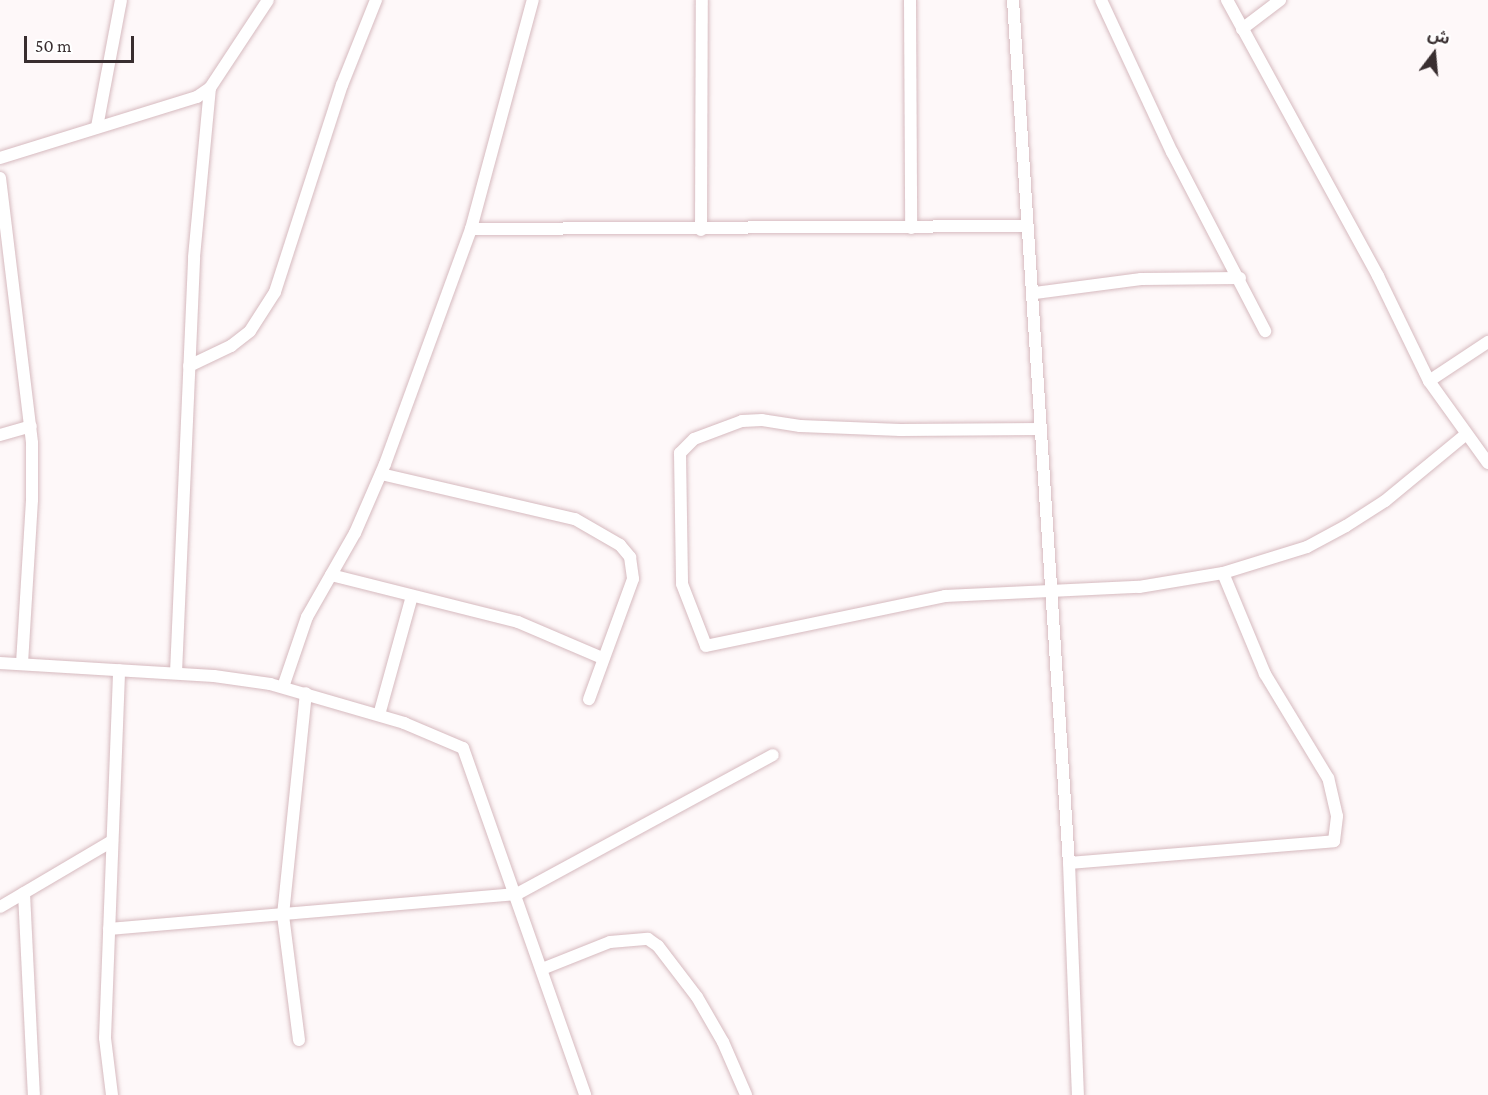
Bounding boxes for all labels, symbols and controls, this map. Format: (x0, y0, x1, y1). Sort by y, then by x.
scale bar (27, 24, 136, 62)
north arrow (1404, 24, 1464, 84)
text: ش (1426, 25, 1452, 47)
text: 50 m (35, 36, 72, 56)

